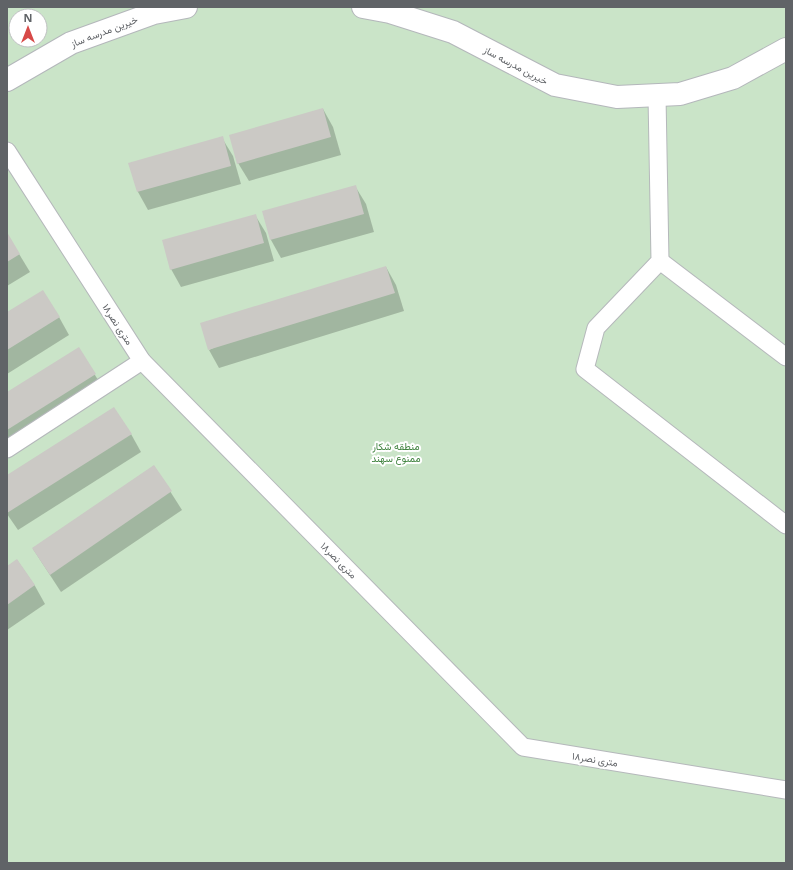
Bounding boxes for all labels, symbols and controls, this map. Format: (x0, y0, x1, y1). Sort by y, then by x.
north arrow (8, 8, 48, 48)
text: N (24, 10, 32, 25)
street label: خیرین مدرسه ساز (68, 12, 140, 51)
street label: خیرین مدرسه ساز (481, 42, 551, 88)
street label: ۱۸متری نصر (99, 301, 137, 347)
park label: منطقه شکار ممنوع سهند (371, 439, 421, 465)
street label: ۱۸متری نصر (318, 539, 360, 581)
street label: ۱۸متری نصر (571, 748, 619, 770)

